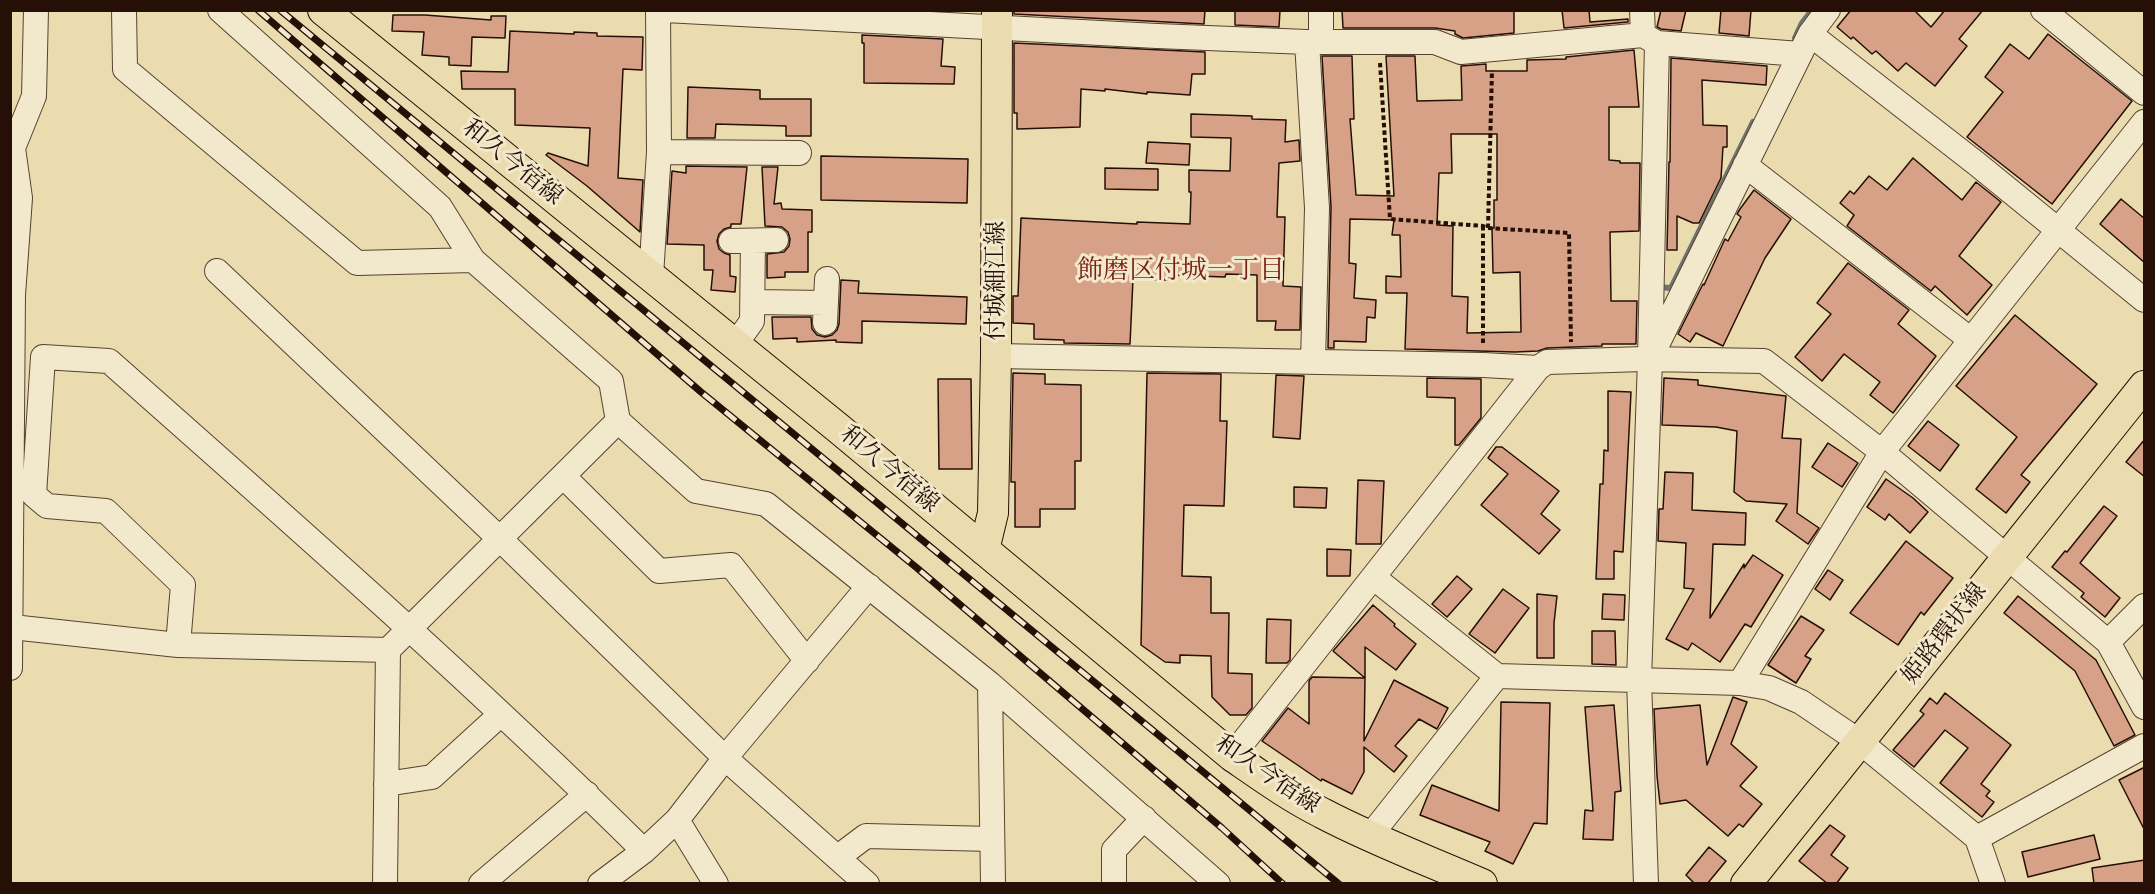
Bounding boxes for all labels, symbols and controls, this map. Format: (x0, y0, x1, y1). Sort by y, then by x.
street label: 和久今宿線 (456, 114, 568, 212)
street label: 付城細江線 (983, 221, 1011, 341)
district label: 飾磨区付城一丁目 (1077, 255, 1285, 287)
street label: 和久今宿線 (834, 420, 944, 520)
street label: 姫路環状線 (1897, 578, 1993, 690)
street label: 和久今宿線 (1209, 730, 1325, 820)

